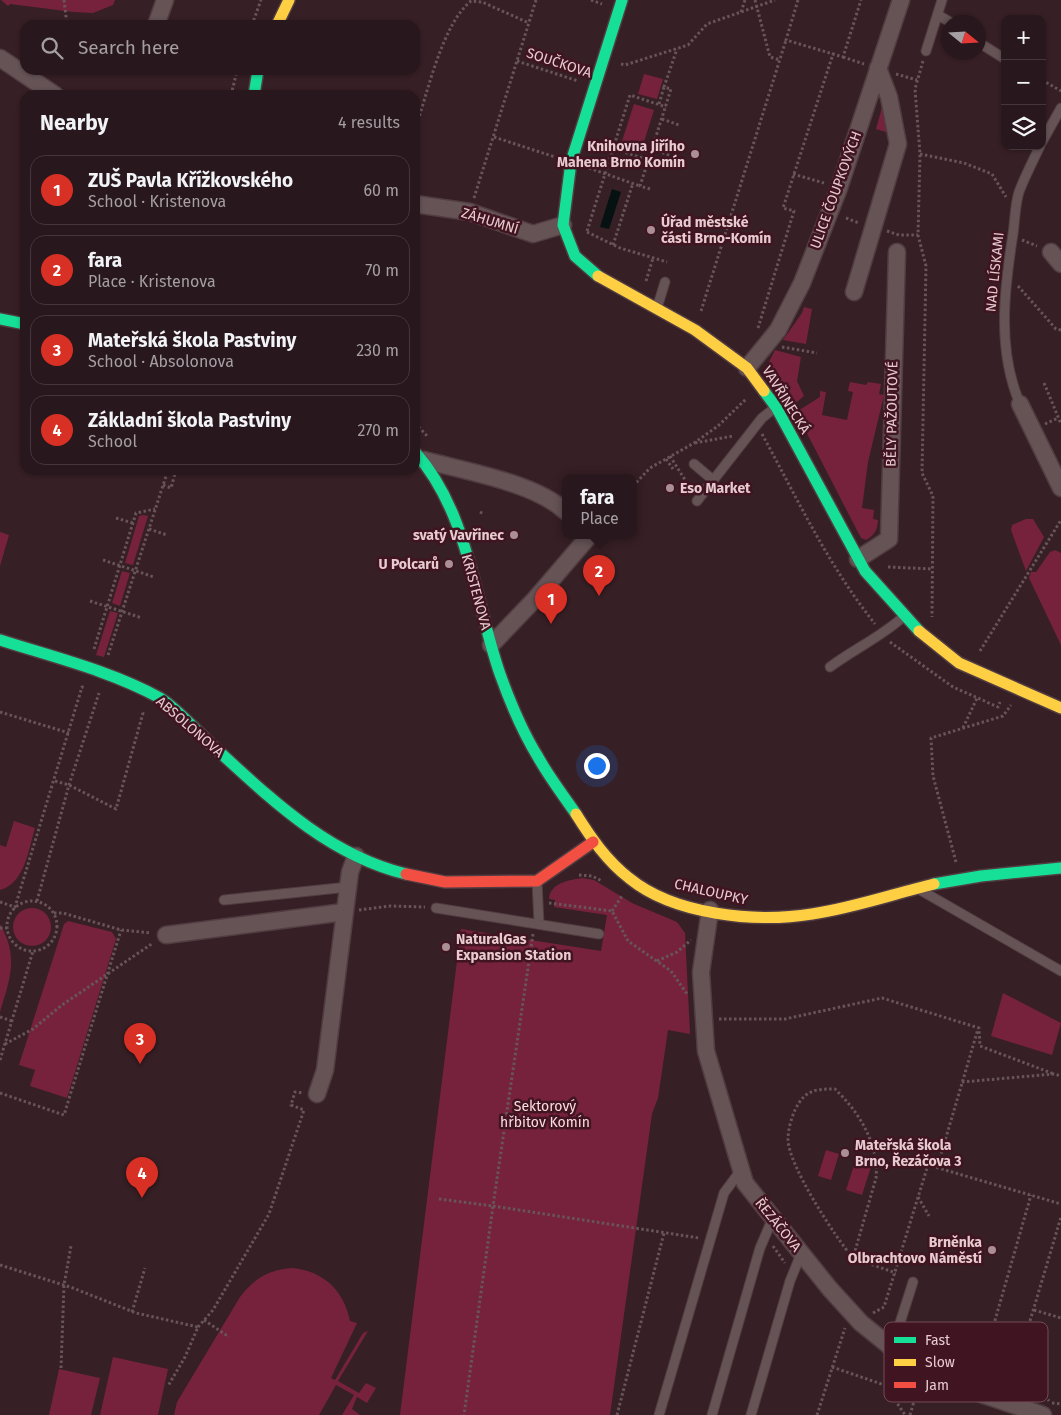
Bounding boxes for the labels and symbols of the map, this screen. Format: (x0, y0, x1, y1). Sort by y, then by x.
north arrow (941, 15, 986, 60)
street label: SOUČKOVA (524, 44, 594, 82)
street label: ULICE ČOUPKOVÝCH (806, 128, 865, 251)
place label: Knihovna Jiřího Mahena Brno Komín (557, 138, 685, 171)
marker: Knihovna Jiřího Mahena Brno Komín (689, 148, 701, 160)
street label: ZÁHUMNÍ (459, 203, 521, 238)
place label: Úřad městské části Brno-Komín (661, 213, 771, 247)
marker: Úřad městské části Brno-Komín (645, 224, 657, 236)
street label: NAD LÍSKAMI (981, 231, 1008, 313)
street label: BĚLY PAŽOUTOVÉ (882, 361, 901, 467)
street label: VAVŘINECKÁ (758, 362, 814, 437)
place label: Eso Market (680, 480, 751, 497)
marker: Eso Market (664, 482, 676, 494)
place label: svatý Vavřinec (413, 527, 504, 544)
marker: svatý Vavřinec (508, 529, 520, 541)
street label: KRISTENOVA (458, 552, 494, 632)
pin: 2 (583, 555, 615, 596)
place label: U Polcarů (378, 556, 439, 573)
marker: U Polcarů (443, 558, 455, 570)
pin: 1 (535, 583, 567, 624)
street label: ABSOLONOVA (153, 693, 227, 761)
your location (584, 753, 610, 779)
street label: CHALOUPKY (673, 875, 750, 909)
place label: NaturalGas Expansion Station (456, 931, 571, 964)
marker: NaturalGas Expansion Station (440, 941, 452, 953)
pin: 3 (124, 1023, 156, 1064)
park label: Sektorový hřbitov Komín (500, 1098, 590, 1131)
place label: Mateřská škola Brno, Řezáčova 3 (855, 1137, 962, 1170)
marker: Mateřská škola Brno, Řezáčova 3 (839, 1147, 851, 1159)
pin: 4 (126, 1157, 158, 1198)
street label: ŘEZÁČOVA (751, 1194, 805, 1255)
place label: Brněnka Olbrachtovo Náměstí (848, 1234, 982, 1267)
marker: Brněnka Olbrachtovo Náměstí (986, 1244, 998, 1256)
legend (884, 1322, 1048, 1402)
text: Fast (925, 1332, 951, 1349)
text: Slow (925, 1354, 955, 1371)
text: Jam (925, 1377, 949, 1394)

